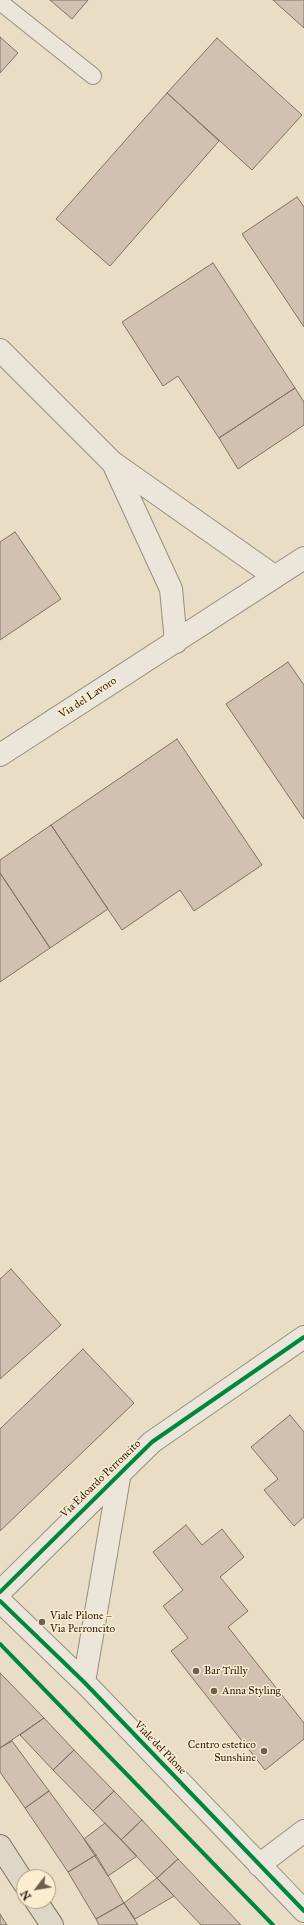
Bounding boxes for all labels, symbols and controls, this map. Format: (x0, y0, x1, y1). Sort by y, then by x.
street label: Via del Lavoro (57, 674, 119, 722)
street label: Via Edoardo Perroncito (58, 1437, 144, 1521)
place label: Viale Pilone – Via Perroncito (50, 1609, 115, 1635)
marker: Viale Pilone – Via Perroncito (37, 1617, 47, 1627)
place label: Bar Trilly (204, 1664, 248, 1678)
marker: Bar Trilly (191, 1666, 201, 1676)
place label: Anna Styling (222, 1684, 281, 1698)
marker: Anna Styling (209, 1686, 219, 1696)
street label: Viale del Pilone (131, 1719, 189, 1777)
place label: Centro estetico Sunshine (188, 1738, 256, 1764)
marker: Centro estetico Sunshine (259, 1746, 269, 1756)
north arrow (16, 1869, 56, 1909)
text: N (18, 1888, 34, 1902)

